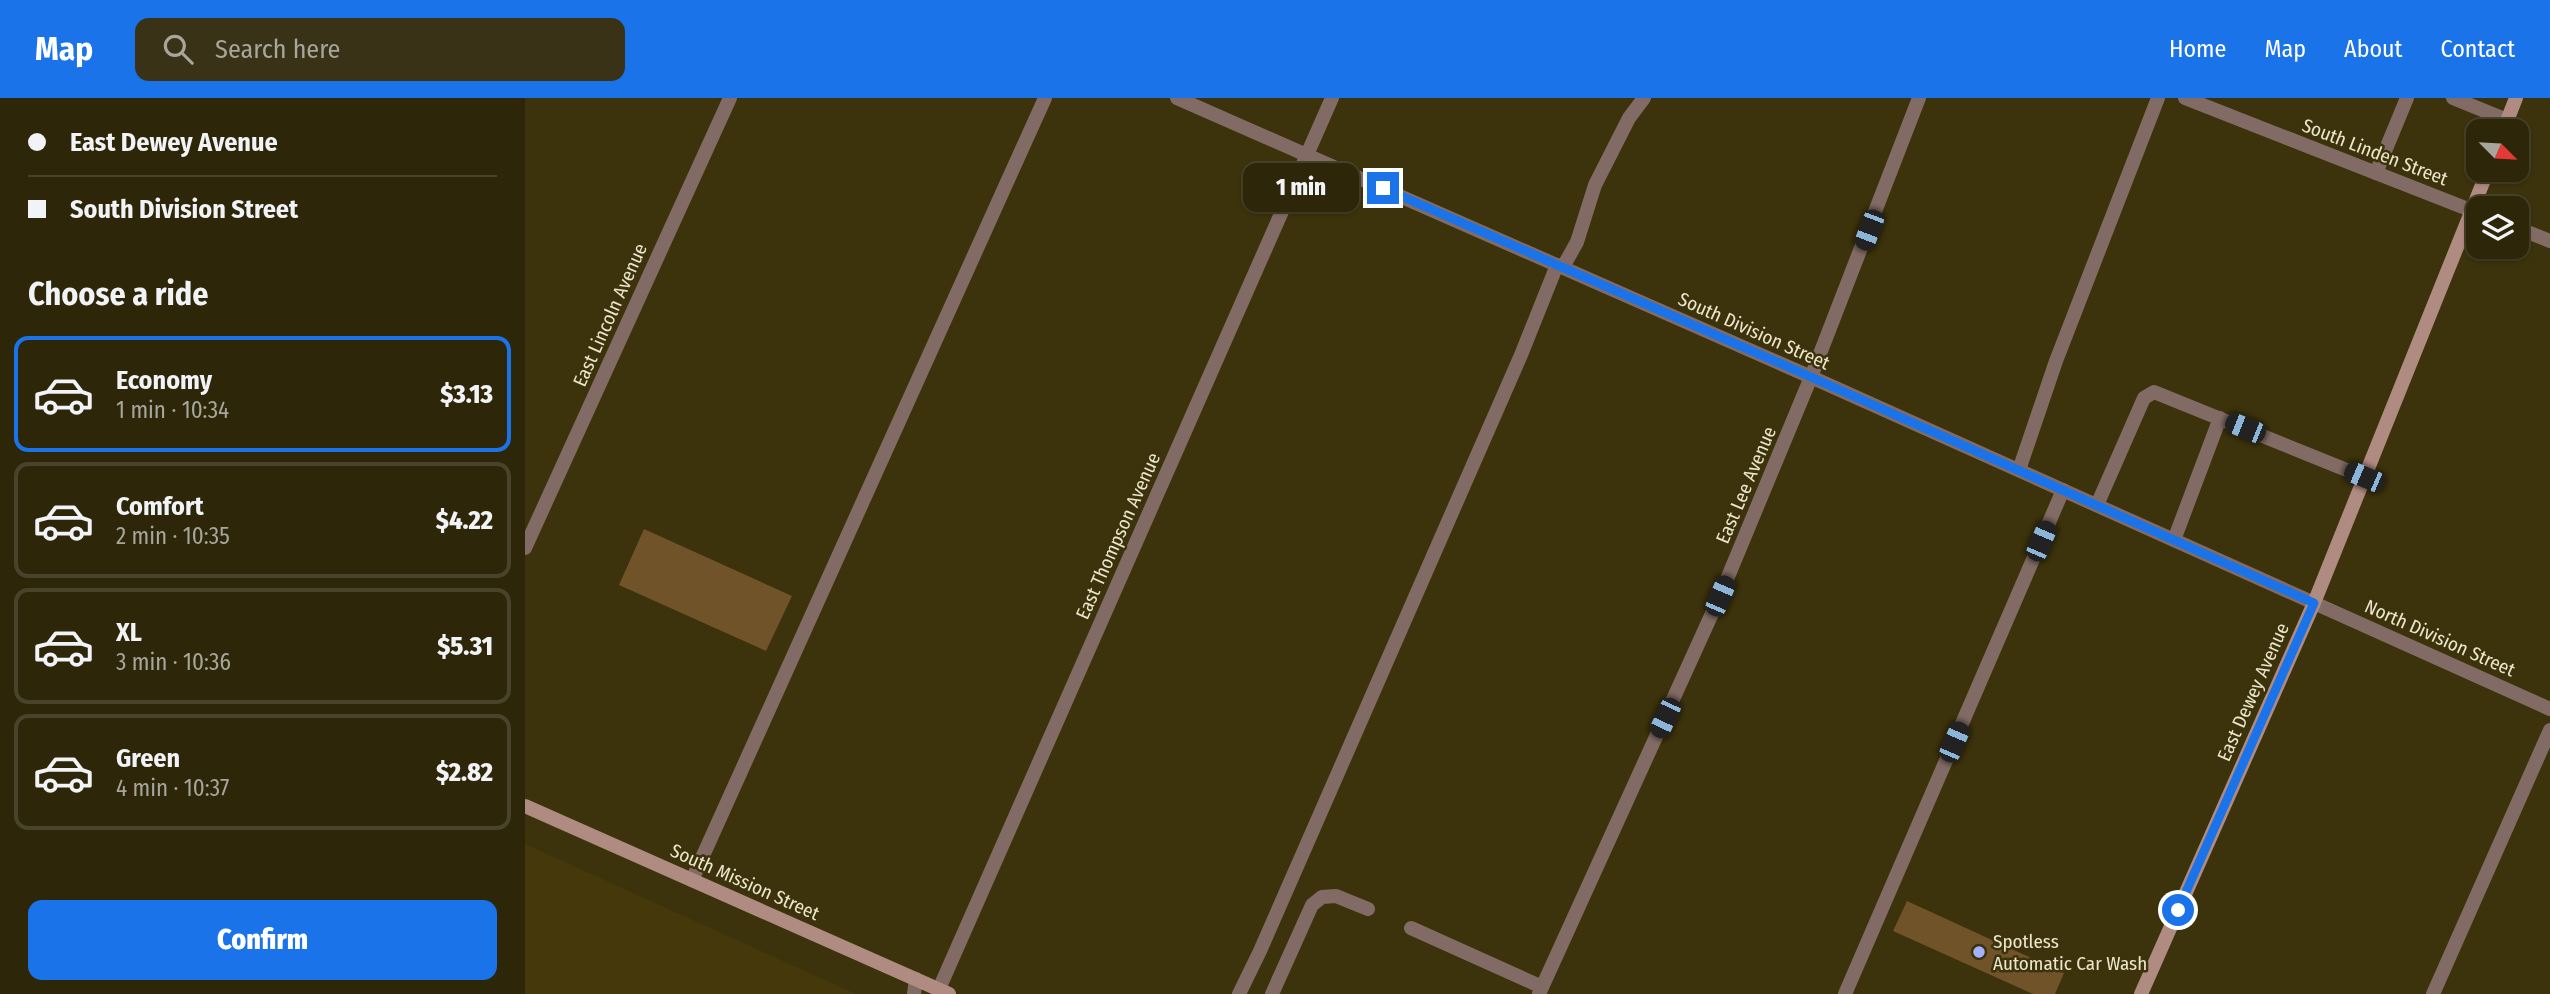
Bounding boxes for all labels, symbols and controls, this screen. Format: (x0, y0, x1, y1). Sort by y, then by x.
search box (135, 18, 625, 81)
text: Map (35, 29, 93, 69)
icon: search (159, 30, 197, 68)
text: Search here (215, 34, 340, 65)
text: Home (2169, 35, 2226, 63)
text: Map (2264, 35, 2306, 63)
text: About (2344, 35, 2402, 63)
text: Contact (2440, 35, 2515, 63)
street label: South Linden Street (2299, 114, 2452, 191)
north arrow (2466, 119, 2529, 182)
map controls (2466, 119, 2529, 259)
text: East Dewey Avenue (70, 127, 278, 158)
callout: 1 min (1243, 164, 1359, 212)
route end (1367, 172, 1399, 204)
text: 1 min (1276, 173, 1326, 201)
text: South Division Street (70, 194, 298, 225)
button: layers (2466, 196, 2529, 259)
car (1852, 207, 1887, 253)
street label: East Lincoln Avenue (568, 240, 652, 390)
text: Choose a ride (28, 275, 209, 313)
street label: South Division Street (1675, 287, 1834, 375)
icon: car (32, 363, 95, 426)
text: Economy (116, 365, 212, 396)
text: $3.13 (440, 379, 493, 410)
text: 1 min · 10:34 (116, 396, 229, 424)
car (2222, 410, 2269, 446)
street label: East Lee Avenue (1711, 423, 1781, 547)
street label: East Thompson Avenue (1071, 449, 1165, 623)
car (2341, 459, 2388, 495)
icon: car (32, 489, 95, 552)
text: Comfort (116, 491, 204, 522)
text: $4.22 (436, 505, 493, 536)
car (2024, 518, 2059, 564)
text: 2 min · 10:35 (116, 522, 230, 550)
car (1703, 573, 1738, 619)
street label: North Division Street (2361, 595, 2519, 682)
icon: car (32, 615, 95, 678)
text: XL (116, 617, 142, 648)
street label: East Dewey Avenue (2212, 619, 2294, 765)
text: $5.31 (437, 631, 493, 662)
text: 3 min · 10:36 (116, 648, 231, 676)
car (1647, 695, 1684, 741)
car (1937, 719, 1972, 765)
icon: car (32, 741, 95, 804)
text: Green (116, 743, 180, 774)
text: $2.82 (436, 757, 493, 788)
text: 4 min · 10:37 (116, 774, 229, 802)
street label: South Mission Street (667, 839, 824, 925)
route start (2162, 894, 2194, 926)
button: Confirm (28, 900, 497, 980)
place label: Spotless Automatic Car Wash (1993, 930, 2147, 975)
marker: Spotless Automatic Car Wash (1971, 944, 1987, 960)

